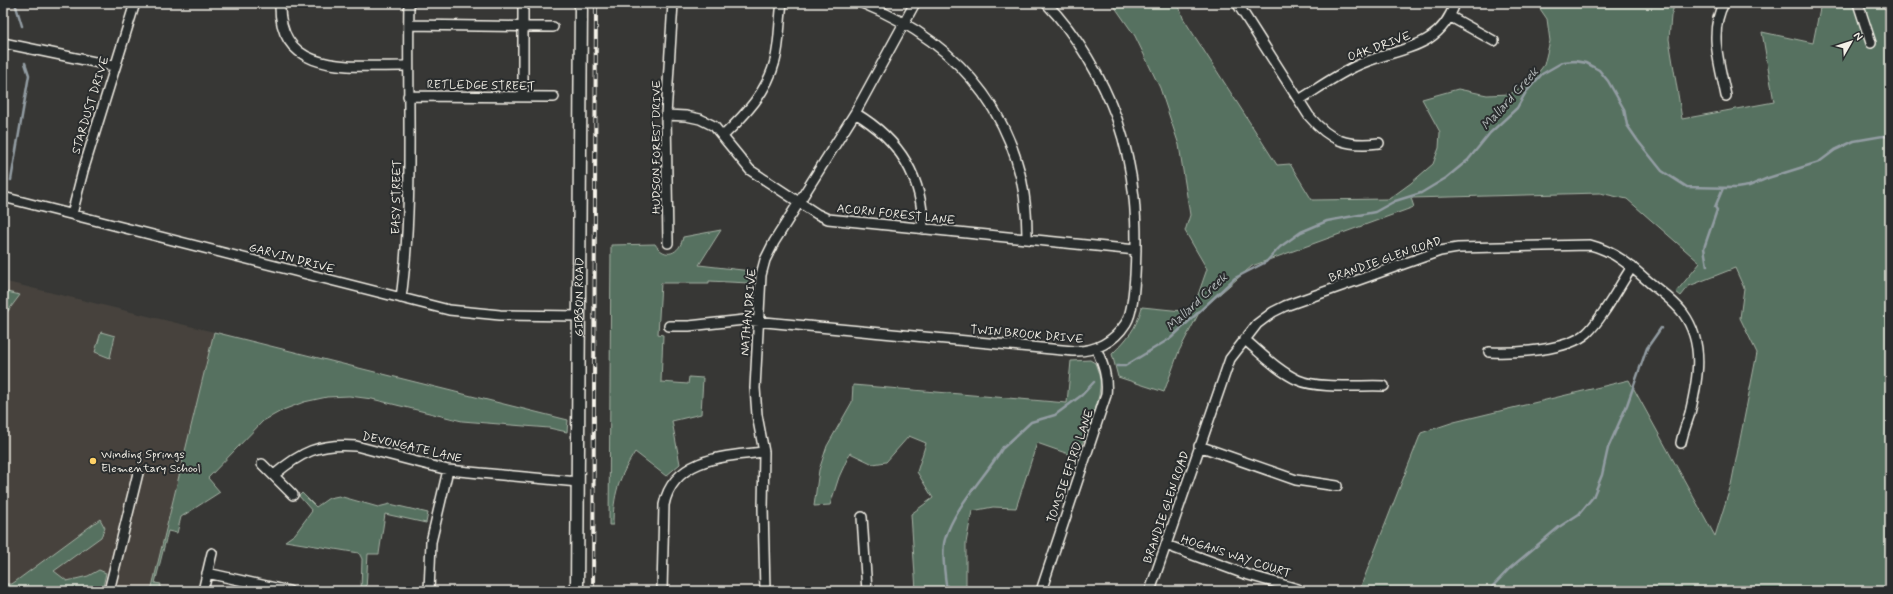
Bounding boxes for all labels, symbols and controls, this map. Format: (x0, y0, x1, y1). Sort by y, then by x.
north arrow (1831, 22, 1871, 62)
street label: OAK DRIVE (1346, 28, 1414, 66)
text: N (1850, 29, 1866, 44)
street label: STARDUST DRIVE (68, 54, 114, 156)
water label: Mallard Creek (1478, 64, 1543, 134)
street label: RETLEDGE STREET (427, 77, 535, 95)
street label: HUDSON FOREST DRIVE (649, 80, 665, 214)
street label: EASY STREET (388, 159, 406, 235)
street label: ACORN FOREST LANE (836, 201, 956, 229)
street label: BRANDIE GLEN ROAD (1327, 233, 1444, 287)
street label: GARVIN DRIVE (247, 240, 337, 278)
street label: GIBBON ROAD (572, 257, 588, 337)
street label: NATHAN DRIVE (737, 267, 761, 357)
water label: Mallard Creek (1163, 269, 1232, 335)
street label: TWIN BROOK DRIVE (970, 322, 1085, 348)
street label: TOMSIE EFIRD LANE (1044, 407, 1098, 525)
street label: DEVONGATE LANE (360, 429, 463, 467)
place label: Winding Springs Elementary School (101, 447, 201, 477)
street label: BRANDIE GLEN ROAD (1140, 449, 1194, 566)
marker: Winding Springs Elementary School (88, 456, 98, 466)
street label: HOGANS WAY COURT (1179, 532, 1293, 582)

